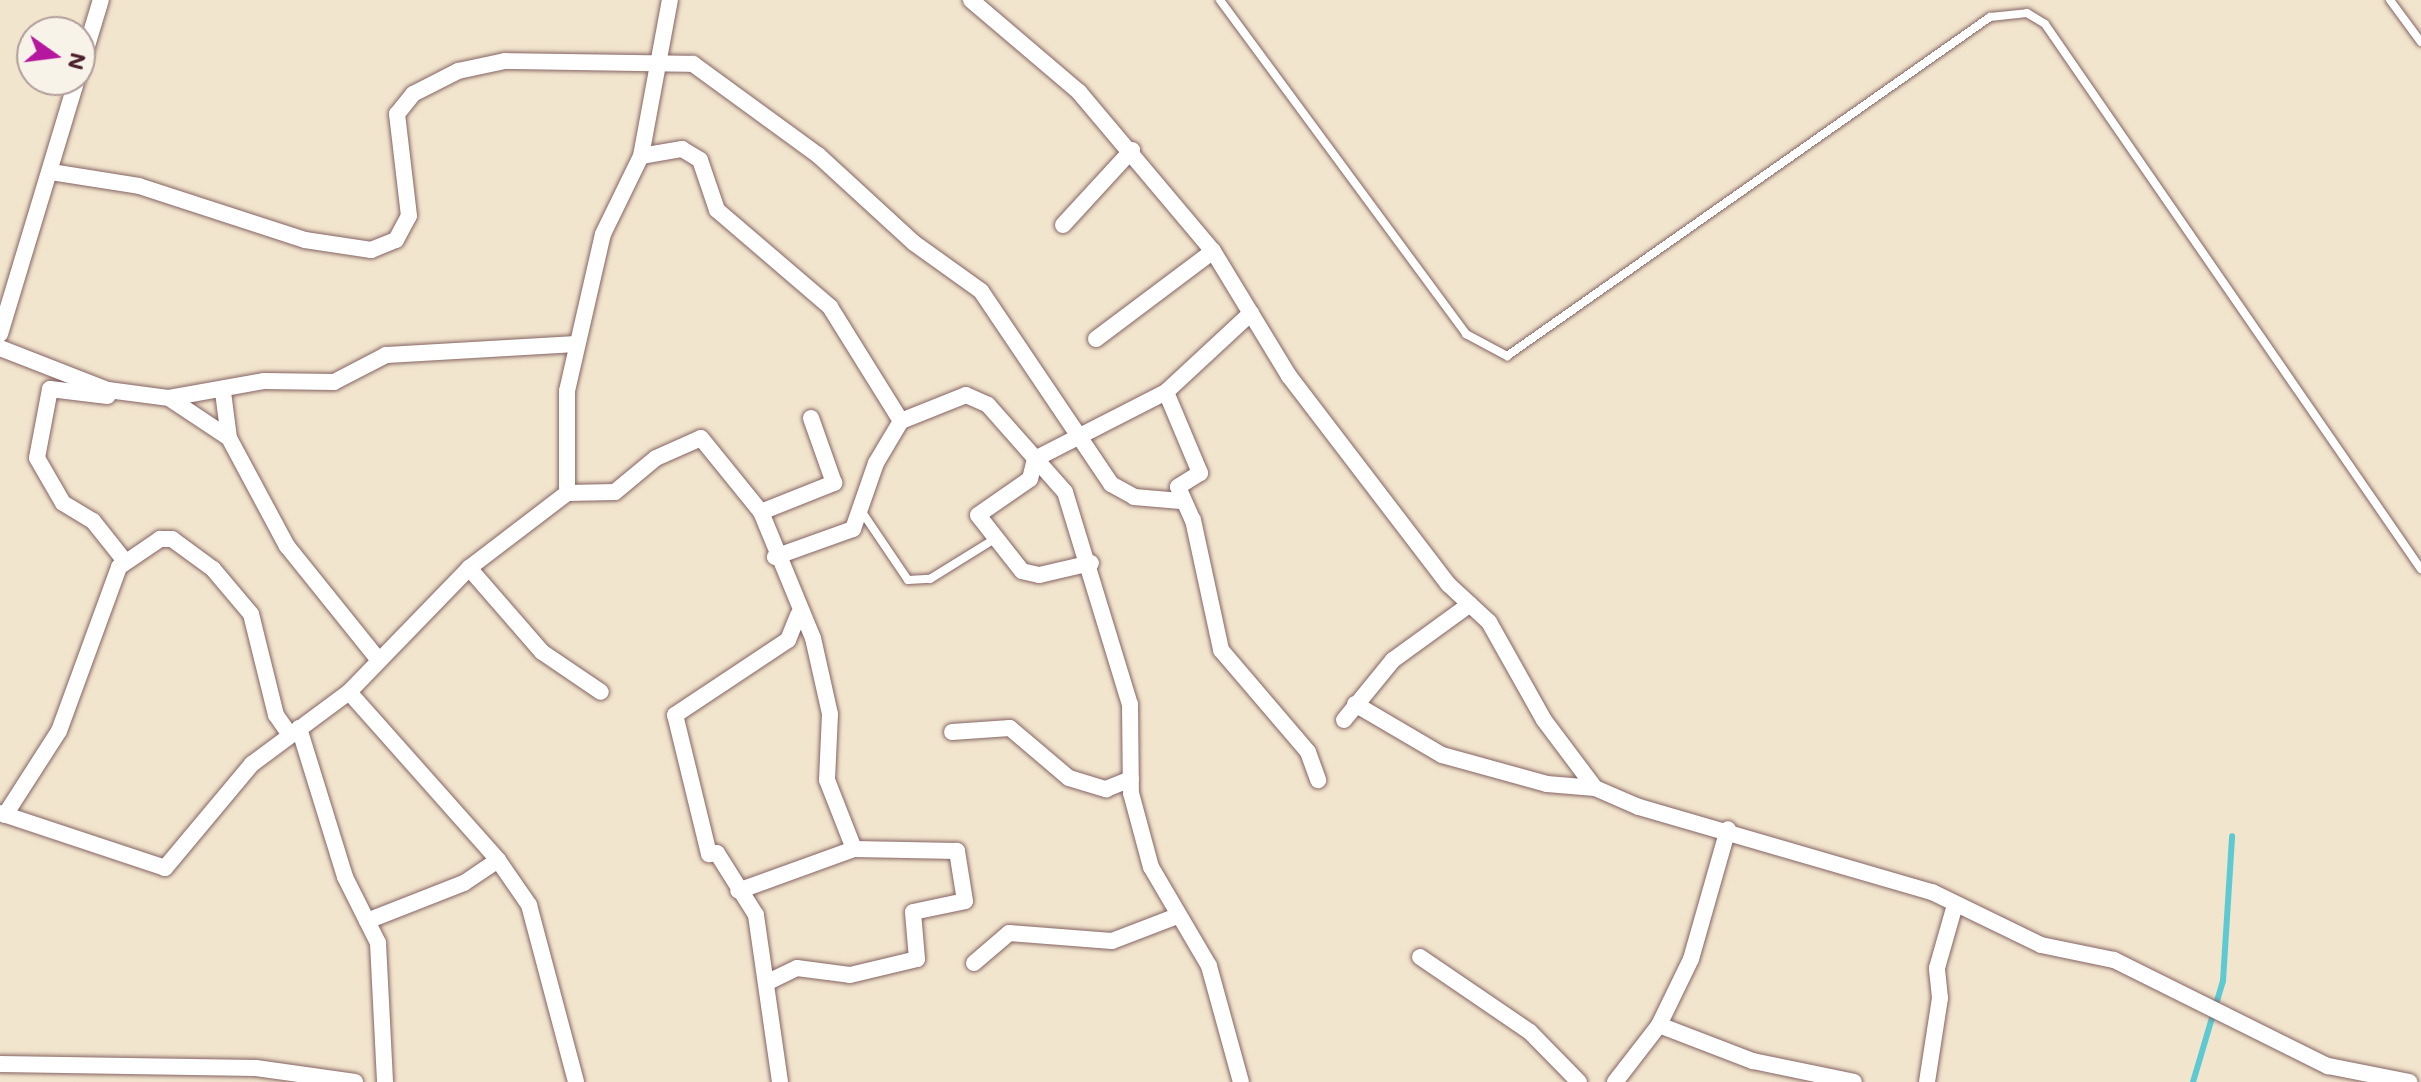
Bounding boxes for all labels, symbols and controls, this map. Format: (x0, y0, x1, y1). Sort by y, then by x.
north arrow (16, 16, 96, 96)
text: N (62, 50, 94, 73)

